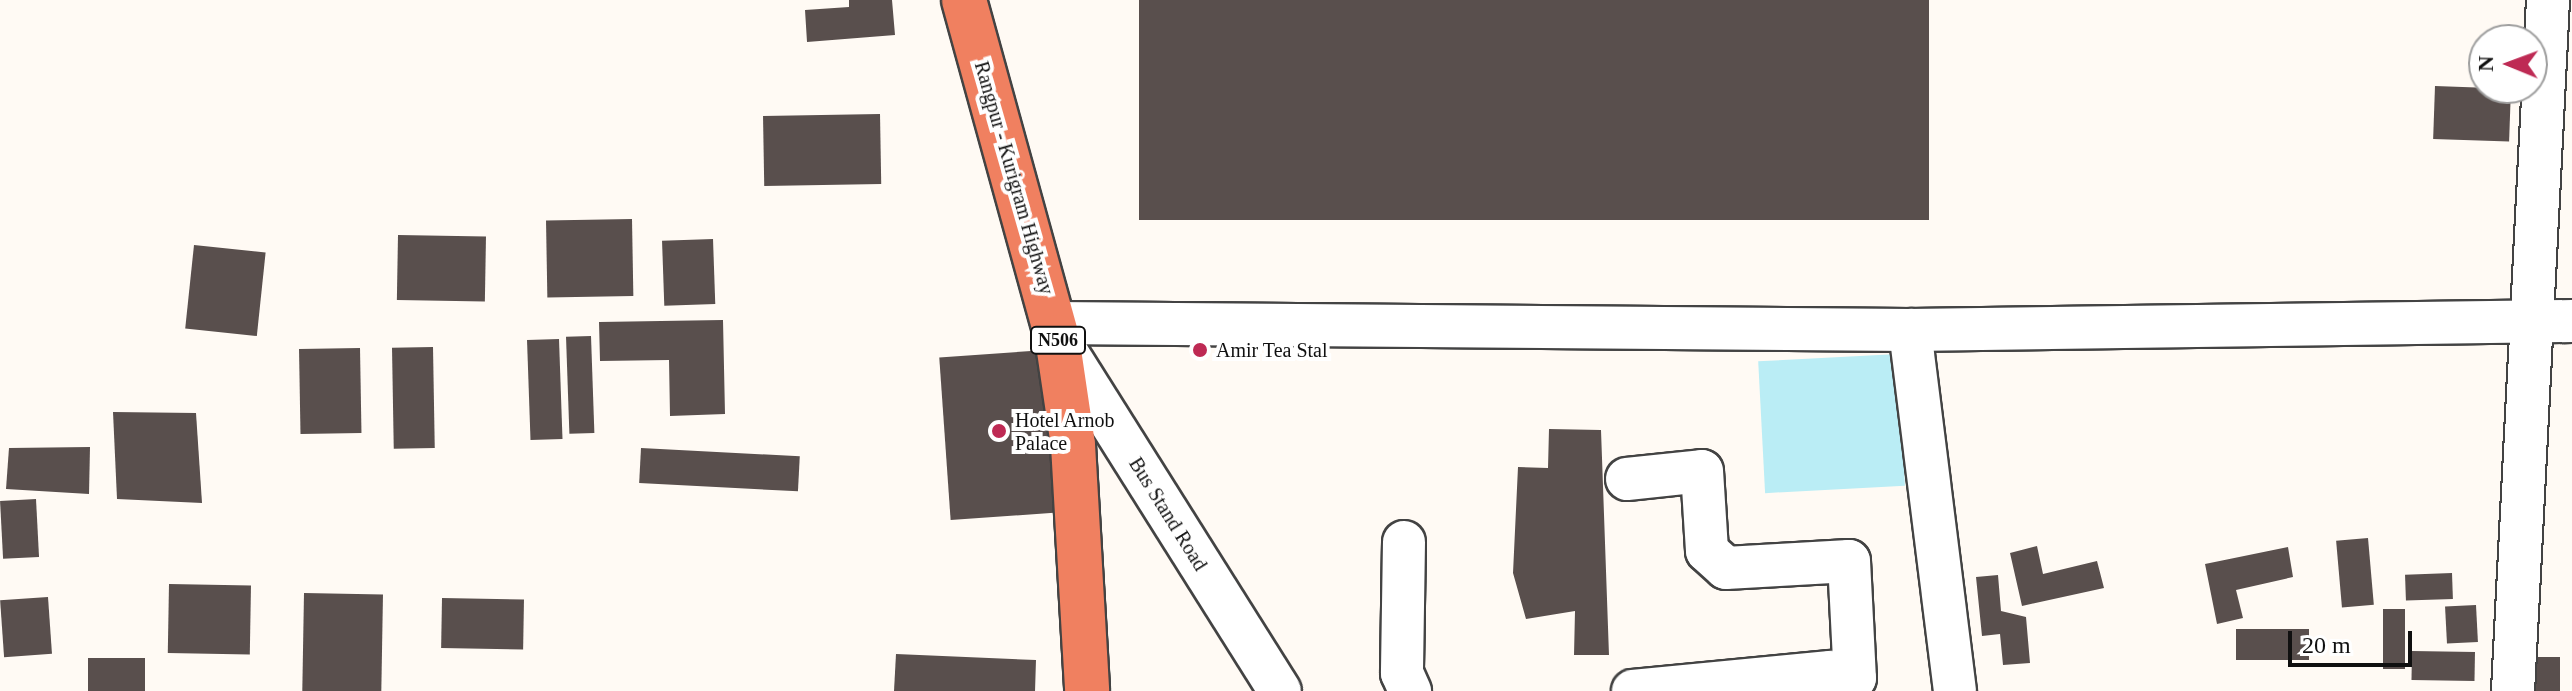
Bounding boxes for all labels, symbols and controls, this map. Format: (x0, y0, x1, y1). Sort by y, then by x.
north arrow (2468, 24, 2548, 104)
text: N (2473, 55, 2498, 72)
street label: Rangpur - Kurigram Highway (969, 59, 1059, 297)
road number: N506 (1030, 326, 1086, 354)
place label: Amir Tea Stal (1216, 338, 1328, 362)
marker: Amir Tea Stal (1191, 341, 1209, 359)
place label: Hotel Arnob Palace (1015, 408, 1116, 455)
marker: Hotel Arnob Palace (990, 422, 1008, 440)
street label: Bus Stand Road (1124, 453, 1212, 575)
scale bar (2292, 615, 2416, 665)
text: 20 m (2302, 632, 2351, 658)

